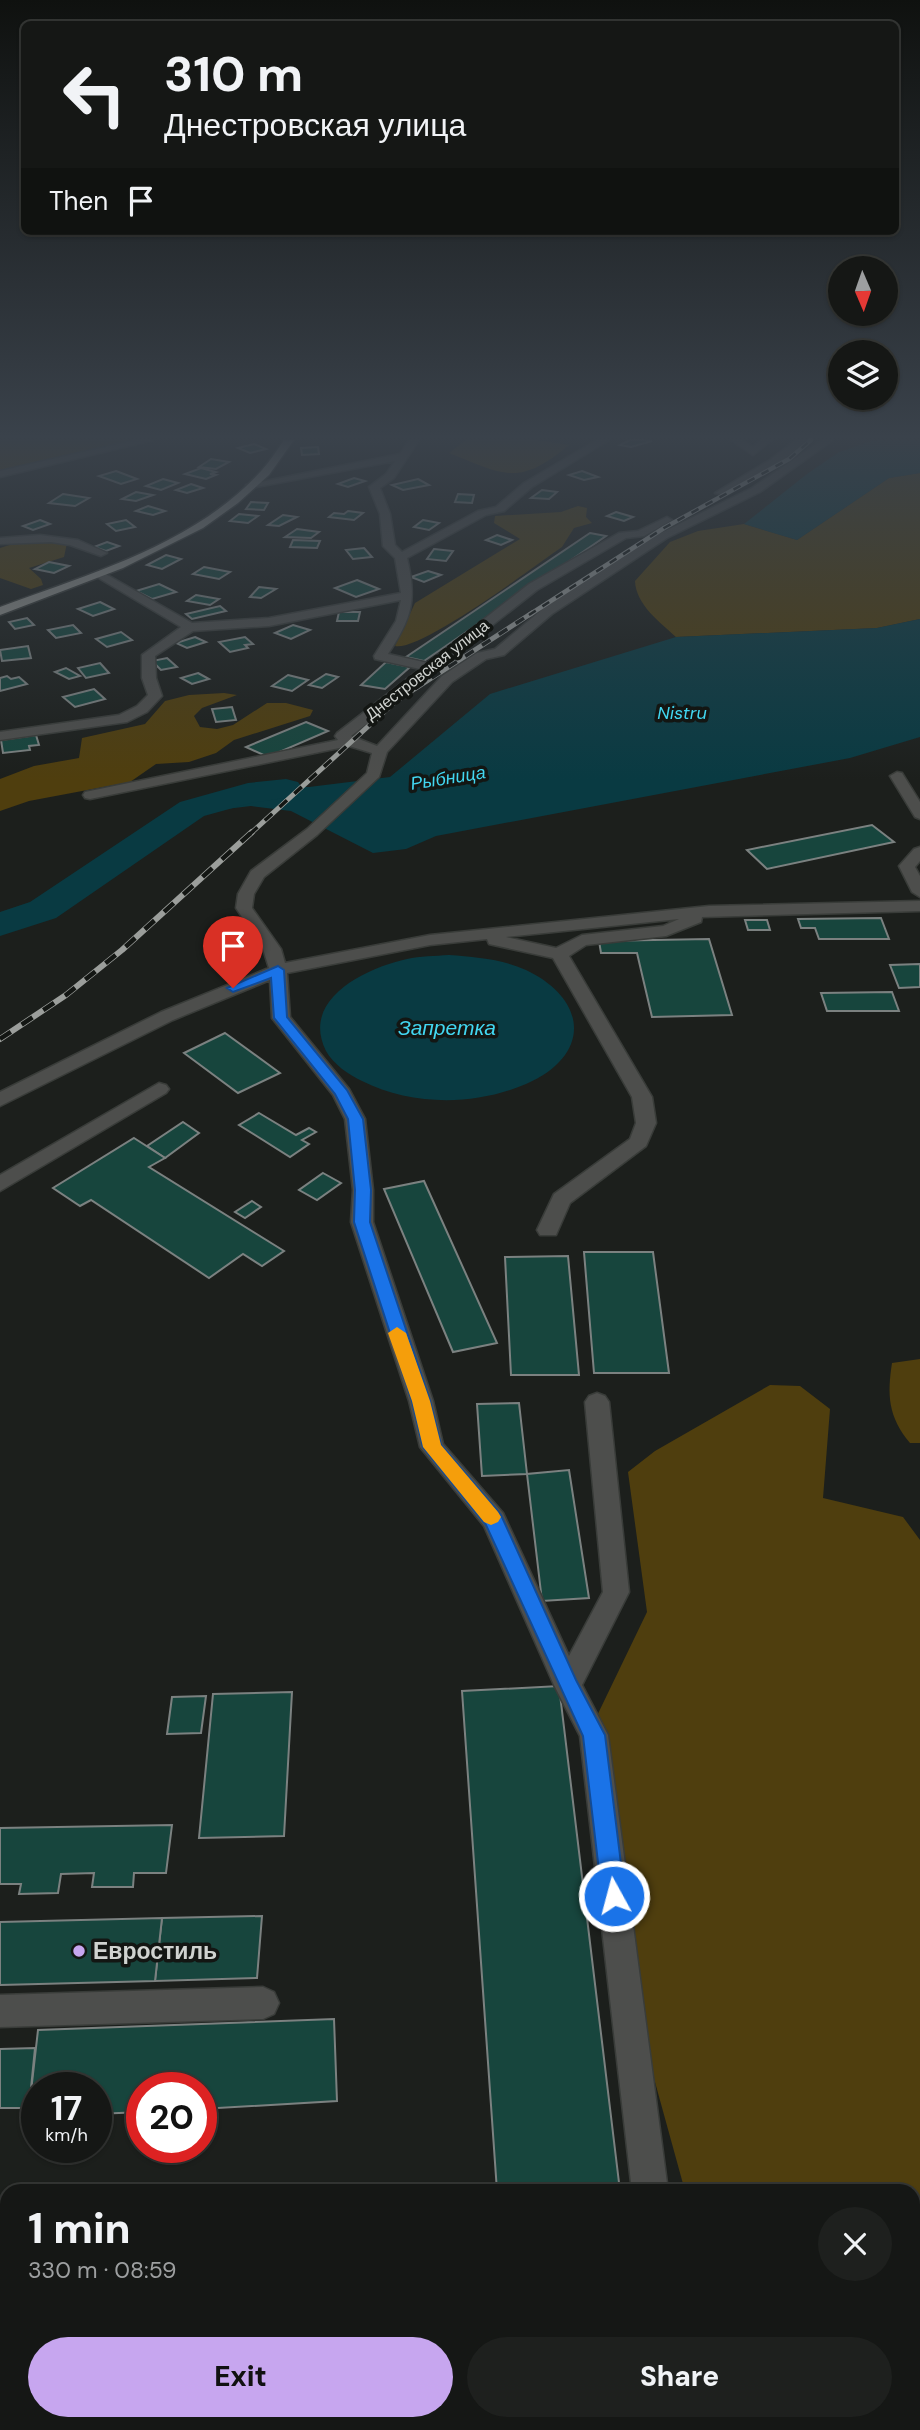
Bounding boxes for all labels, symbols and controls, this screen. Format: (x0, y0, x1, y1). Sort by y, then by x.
text: 310 m (164, 42, 303, 106)
icon: left (49, 49, 140, 140)
text: Днестровская улица (164, 104, 466, 146)
icon: arrive (122, 182, 160, 220)
text: Then (49, 184, 108, 218)
north arrow (828, 256, 898, 326)
map controls (828, 256, 898, 410)
button: layers (828, 340, 898, 410)
street label: Днестровская улица (361, 615, 493, 725)
water label: Nistru (657, 701, 707, 725)
water label: Рыбница (409, 760, 487, 796)
pin (203, 916, 263, 988)
icon: arrive (214, 927, 252, 965)
water label: Запретка (398, 1014, 496, 1042)
position arrow (577, 1859, 651, 1933)
place label: Евростиль (93, 1936, 217, 1966)
marker: Евростиль (71, 1943, 87, 1959)
speed limit sign: 20 (126, 2072, 217, 2163)
text: 17 (51, 2085, 82, 2131)
text: km/h (45, 2123, 88, 2147)
text: 1 min (28, 2201, 131, 2256)
button: close (818, 2207, 892, 2281)
text: 330 m · 08:59 (28, 2255, 177, 2285)
button: Exit (28, 2337, 453, 2417)
button: Share (467, 2337, 892, 2417)

